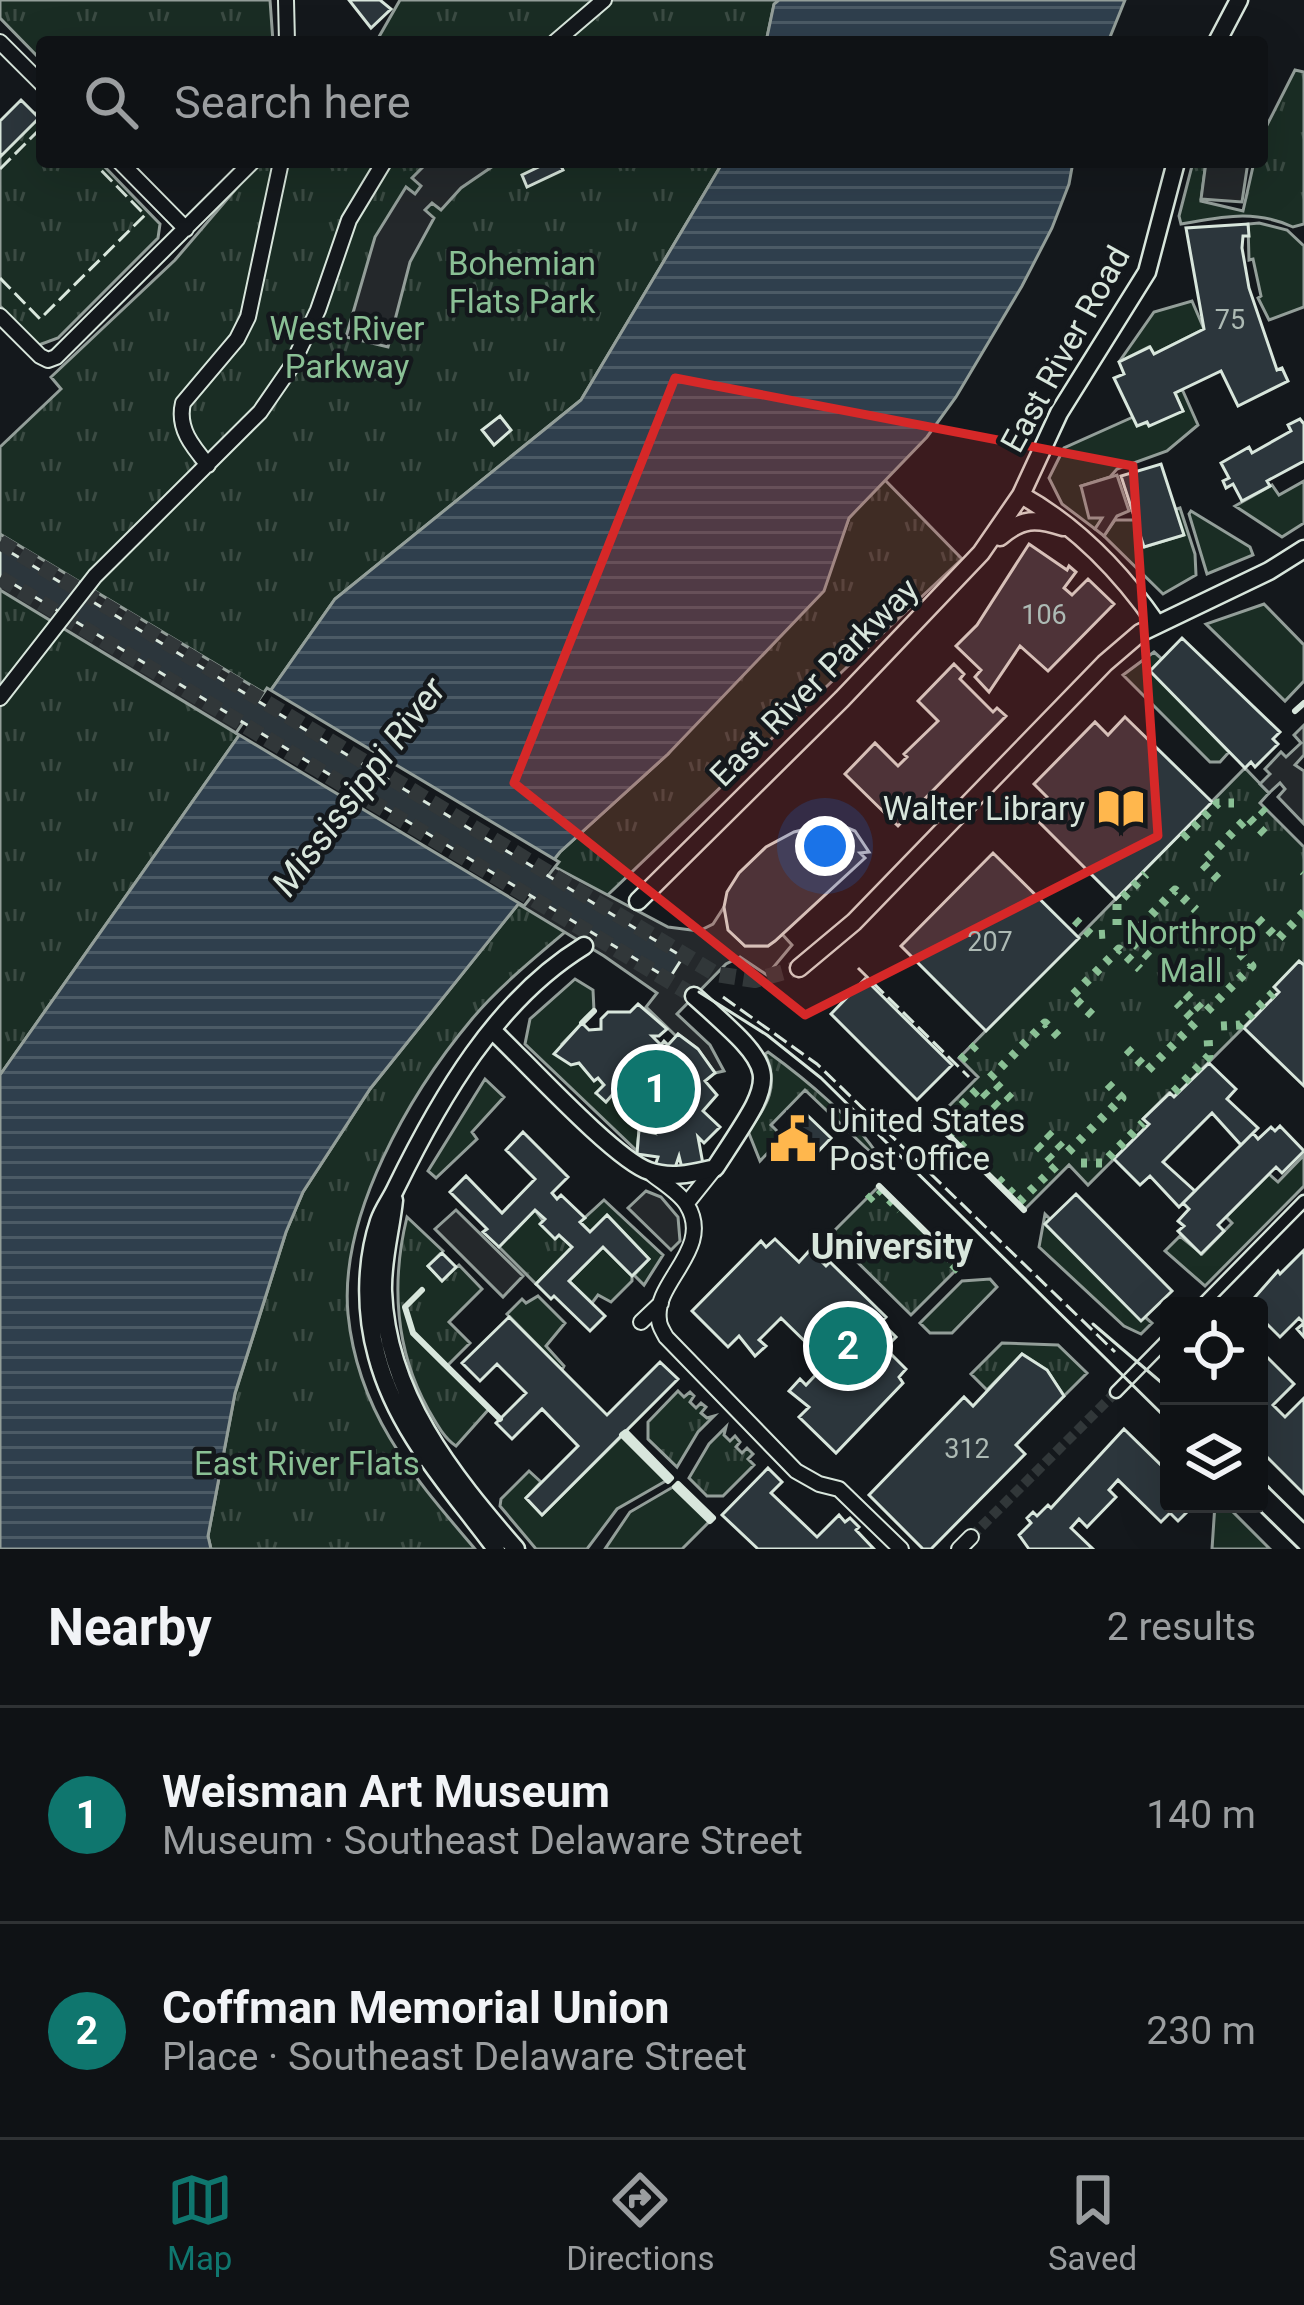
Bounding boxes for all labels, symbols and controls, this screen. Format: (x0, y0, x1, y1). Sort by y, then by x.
search box (36, 36, 1268, 168)
icon: search (78, 69, 144, 135)
text: Search here (174, 76, 411, 129)
street label: East River Road (992, 239, 1138, 459)
park label: Bohemian Flats Park (448, 244, 596, 321)
house number: 75 (1215, 304, 1245, 336)
park label: West River Parkway (269, 309, 425, 386)
street label: East River Parkway (702, 570, 926, 794)
house number: 106 (1021, 599, 1067, 631)
water label: Mississippi River (264, 669, 455, 904)
library icon: Walter Library (1096, 783, 1146, 833)
place label: Walter Library (883, 789, 1085, 828)
your location (795, 816, 855, 876)
park label: Northrop Mall (1125, 913, 1257, 990)
house number: 207 (967, 926, 1013, 958)
pin: 1 (617, 1044, 695, 1134)
place label: United States Post Office (829, 1101, 1025, 1178)
public building icon: United States Post Office (768, 1114, 818, 1164)
district label: University (811, 1226, 974, 1268)
map controls (1160, 1297, 1268, 1513)
button: locate (1160, 1297, 1268, 1405)
pin: 2 (809, 1301, 887, 1391)
button: layers (1160, 1405, 1268, 1513)
house number: 312 (944, 1433, 990, 1465)
park label: East River Flats (194, 1444, 420, 1483)
text: Nearby (48, 1598, 212, 1657)
text: 2 results (1107, 1604, 1256, 1650)
text: Weisman Art Museum (162, 1765, 610, 1818)
text: 1 (76, 1792, 98, 1838)
text: 140 m (1146, 1792, 1256, 1838)
text: Museum · Southeast Delaware Street (162, 1818, 803, 1864)
text: Coffman Memorial Union (162, 1981, 670, 2034)
text: 2 (76, 2008, 98, 2054)
text: 230 m (1146, 2008, 1256, 2054)
text: Place · Southeast Delaware Street (162, 2034, 747, 2080)
tab: Map (167, 2167, 233, 2278)
tab: Directions (566, 2167, 715, 2278)
tab: Saved (1048, 2167, 1137, 2278)

